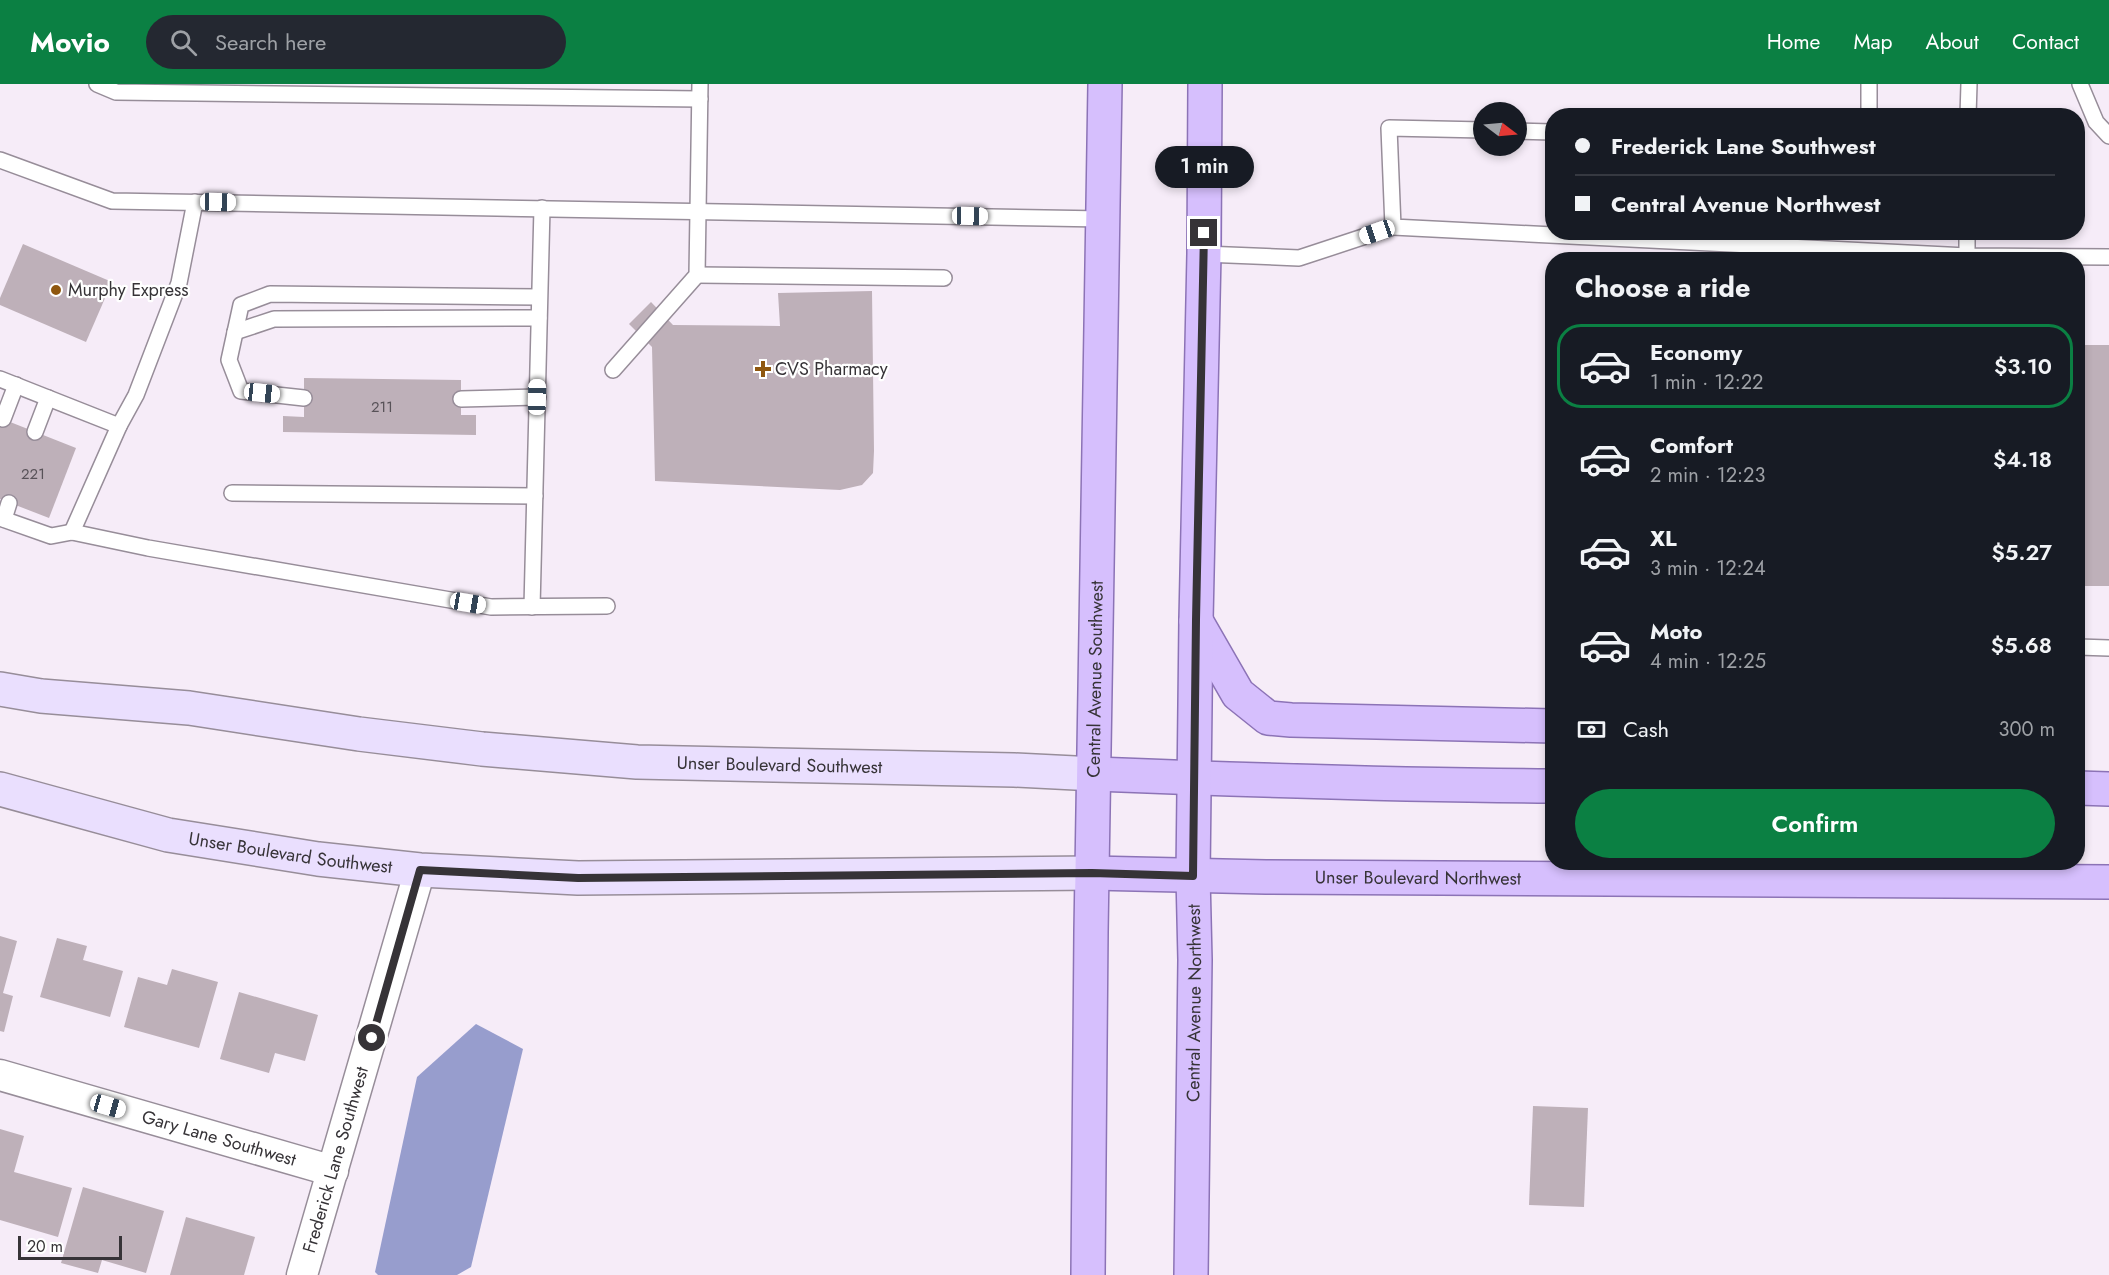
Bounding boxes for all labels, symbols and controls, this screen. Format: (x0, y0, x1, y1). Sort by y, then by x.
search box (146, 15, 566, 69)
text: Movio (30, 22, 110, 63)
icon: search (167, 26, 200, 59)
text: Search here (215, 26, 326, 58)
text: Home (1767, 27, 1820, 57)
text: Map (1853, 27, 1893, 57)
text: About (1926, 27, 1979, 57)
text: Contact (2012, 27, 2079, 57)
north arrow (1473, 102, 1527, 156)
map controls (1473, 102, 1527, 156)
text: Frederick Lane Southwest (1611, 130, 1876, 162)
callout: 1 min (1154, 146, 1254, 188)
text: 1 min (1180, 152, 1229, 181)
text: Central Avenue Northwest (1611, 188, 1881, 220)
car (200, 193, 236, 211)
car (952, 207, 988, 225)
car (1357, 218, 1397, 246)
route end (1190, 219, 1217, 246)
text: Choose a ride (1575, 268, 1750, 307)
place label: Murphy Express (68, 277, 189, 303)
marker: Murphy Express (49, 283, 63, 297)
text: Economy (1650, 336, 1742, 368)
icon: car (1578, 339, 1632, 393)
text: $3.10 (1994, 350, 2052, 382)
place label: CVS Pharmacy (775, 356, 888, 382)
marker: CVS Pharmacy (756, 362, 770, 376)
text: 1 min · 12:22 (1650, 368, 1763, 397)
car (528, 379, 546, 415)
car (243, 382, 281, 404)
house number: 211 (371, 396, 393, 418)
text: Comfort (1650, 429, 1733, 461)
icon: car (1578, 432, 1632, 486)
text: $4.18 (1993, 443, 2052, 475)
text: 2 min · 12:23 (1650, 461, 1765, 490)
house number: 221 (21, 463, 45, 485)
text: XL (1650, 522, 1677, 554)
icon: car (1578, 525, 1632, 579)
text: $5.27 (1991, 536, 2052, 568)
text: 3 min · 12:24 (1650, 554, 1766, 583)
street label: Central Avenue Southwest (1081, 580, 1110, 778)
car (449, 591, 487, 615)
text: Moto (1650, 615, 1703, 647)
icon: car (1578, 618, 1632, 672)
text: $5.68 (1991, 629, 2052, 661)
text: 4 min · 12:25 (1650, 647, 1766, 676)
icon: cash (1575, 713, 1608, 746)
text: Cash (1623, 713, 1669, 745)
text: 300 m (1998, 715, 2055, 744)
street label: Unser Boulevard Southwest (676, 750, 883, 780)
button: Confirm (1575, 789, 2055, 858)
street label: Unser Boulevard Southwest (187, 825, 394, 880)
street label: Unser Boulevard Northwest (1315, 864, 1522, 892)
street label: Central Avenue Northwest (1180, 903, 1208, 1102)
route start (358, 1024, 385, 1051)
street label: Frederick Lane Southwest (296, 1063, 375, 1256)
car (88, 1092, 128, 1120)
street label: Gary Lane Southwest (139, 1104, 300, 1173)
scale bar (18, 1233, 122, 1260)
text: 20 m (27, 1235, 63, 1258)

